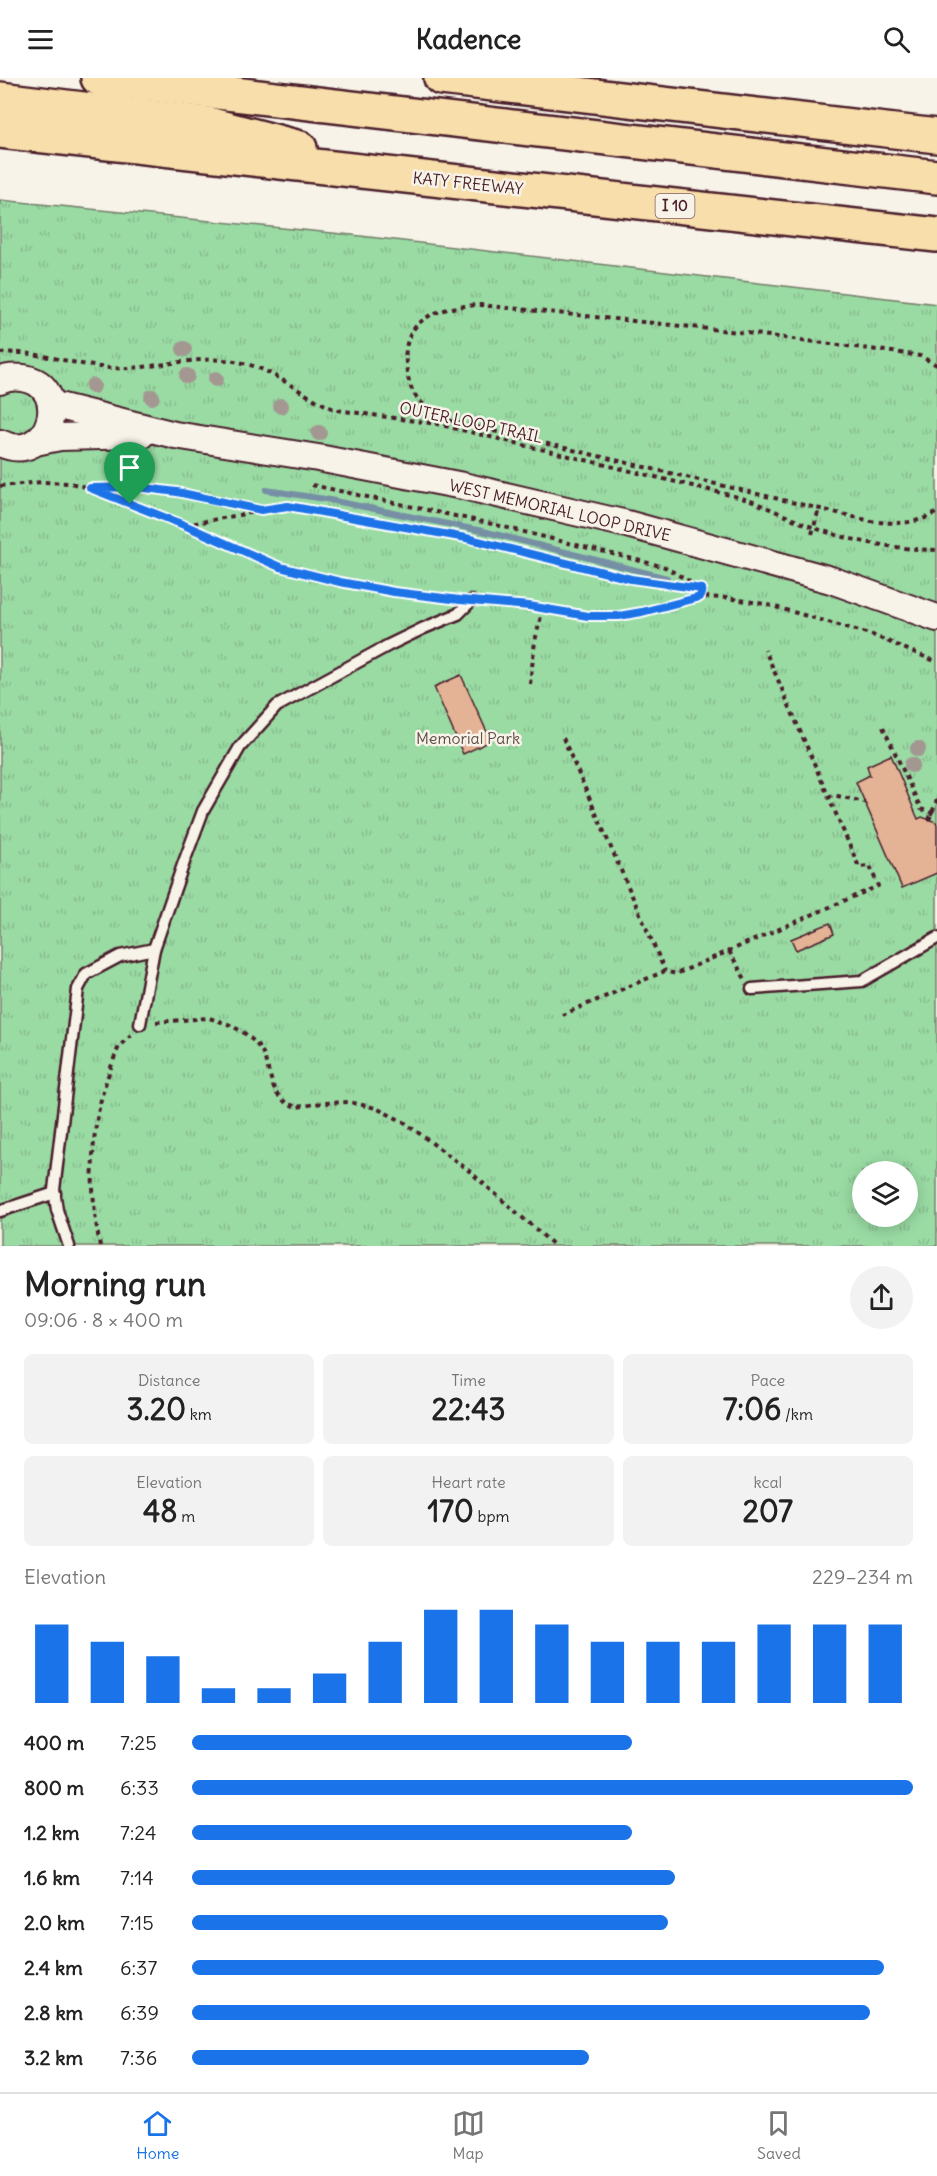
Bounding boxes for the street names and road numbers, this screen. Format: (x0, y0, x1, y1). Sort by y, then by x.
street label: KATY FREEWAY (412, 167, 524, 199)
road number: I 10 (656, 194, 694, 218)
street label: OUTER LOOP TRAIL (398, 397, 545, 447)
street label: WEST MEMORIAL LOOP DRIVE (447, 475, 673, 545)

